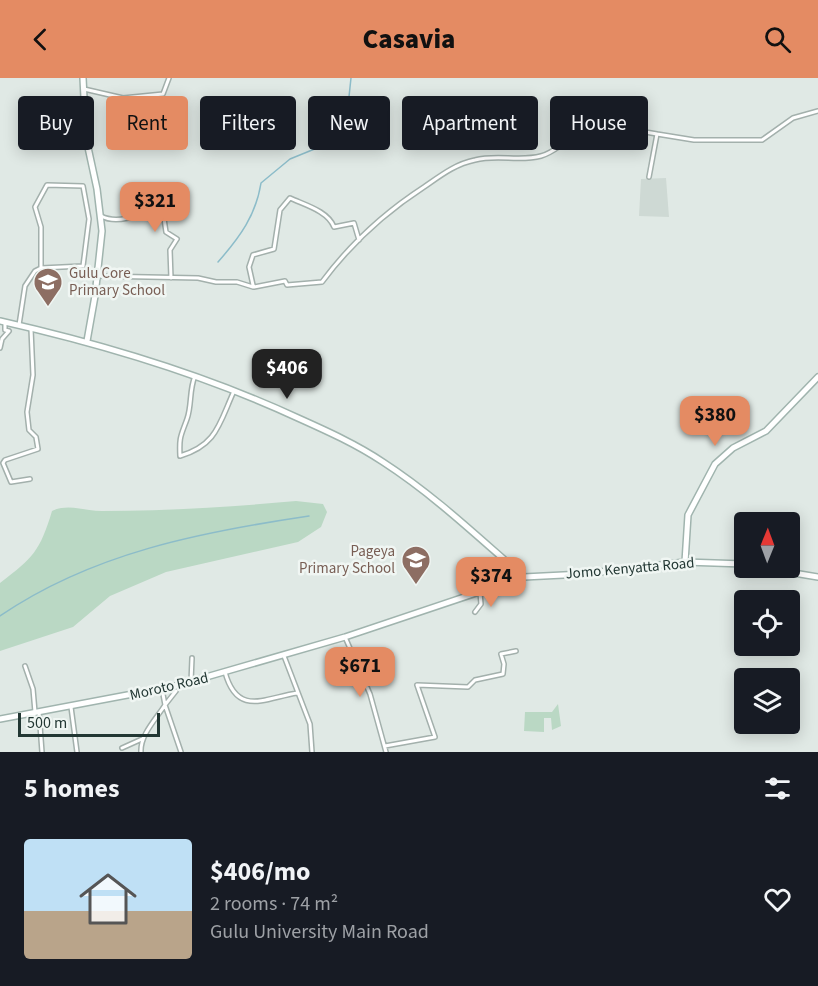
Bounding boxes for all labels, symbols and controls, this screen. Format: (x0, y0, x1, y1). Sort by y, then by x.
text: Casavia (363, 20, 455, 59)
icon: back (24, 23, 57, 56)
icon: search (761, 23, 794, 56)
chip: Buy (18, 96, 94, 150)
chip: Rent (106, 96, 188, 150)
chip: Filters (200, 96, 296, 150)
chip: New (308, 96, 390, 150)
chip: Apartment (402, 96, 538, 150)
chip: House (550, 96, 648, 150)
pin: $321 (119, 182, 191, 233)
text: $321 (134, 187, 176, 215)
place label: Gulu Core Primary School (69, 263, 165, 301)
school or university icon: Gulu Core Primary School (32, 266, 64, 308)
pin: $406 (251, 349, 323, 400)
text: $406 (266, 354, 308, 382)
pin: $380 (679, 396, 751, 447)
text: $380 (694, 401, 736, 429)
north arrow (734, 512, 800, 578)
map controls (734, 512, 800, 734)
place label: Pageya Primary School (299, 541, 395, 579)
school or university icon: Pageya Primary School (400, 544, 432, 586)
street label: Jomo Kenyatta Road (565, 552, 695, 585)
pin: $374 (455, 557, 527, 608)
text: $374 (470, 562, 512, 590)
button: locate (734, 590, 800, 656)
pin: $671 (324, 647, 396, 698)
text: $671 (339, 652, 381, 680)
street label: Moroto Road (128, 667, 211, 706)
button: layers (734, 668, 800, 734)
scale bar (18, 710, 160, 738)
text: 500 m (27, 712, 67, 734)
text: 5 homes (24, 770, 119, 807)
icon: filters (761, 772, 794, 805)
text: $406/mo (210, 853, 310, 890)
icon: home (72, 863, 144, 935)
icon: heart (761, 883, 794, 916)
text: 2 rooms · 74 m² (210, 890, 338, 918)
text: Gulu University Main Road (210, 918, 429, 946)

